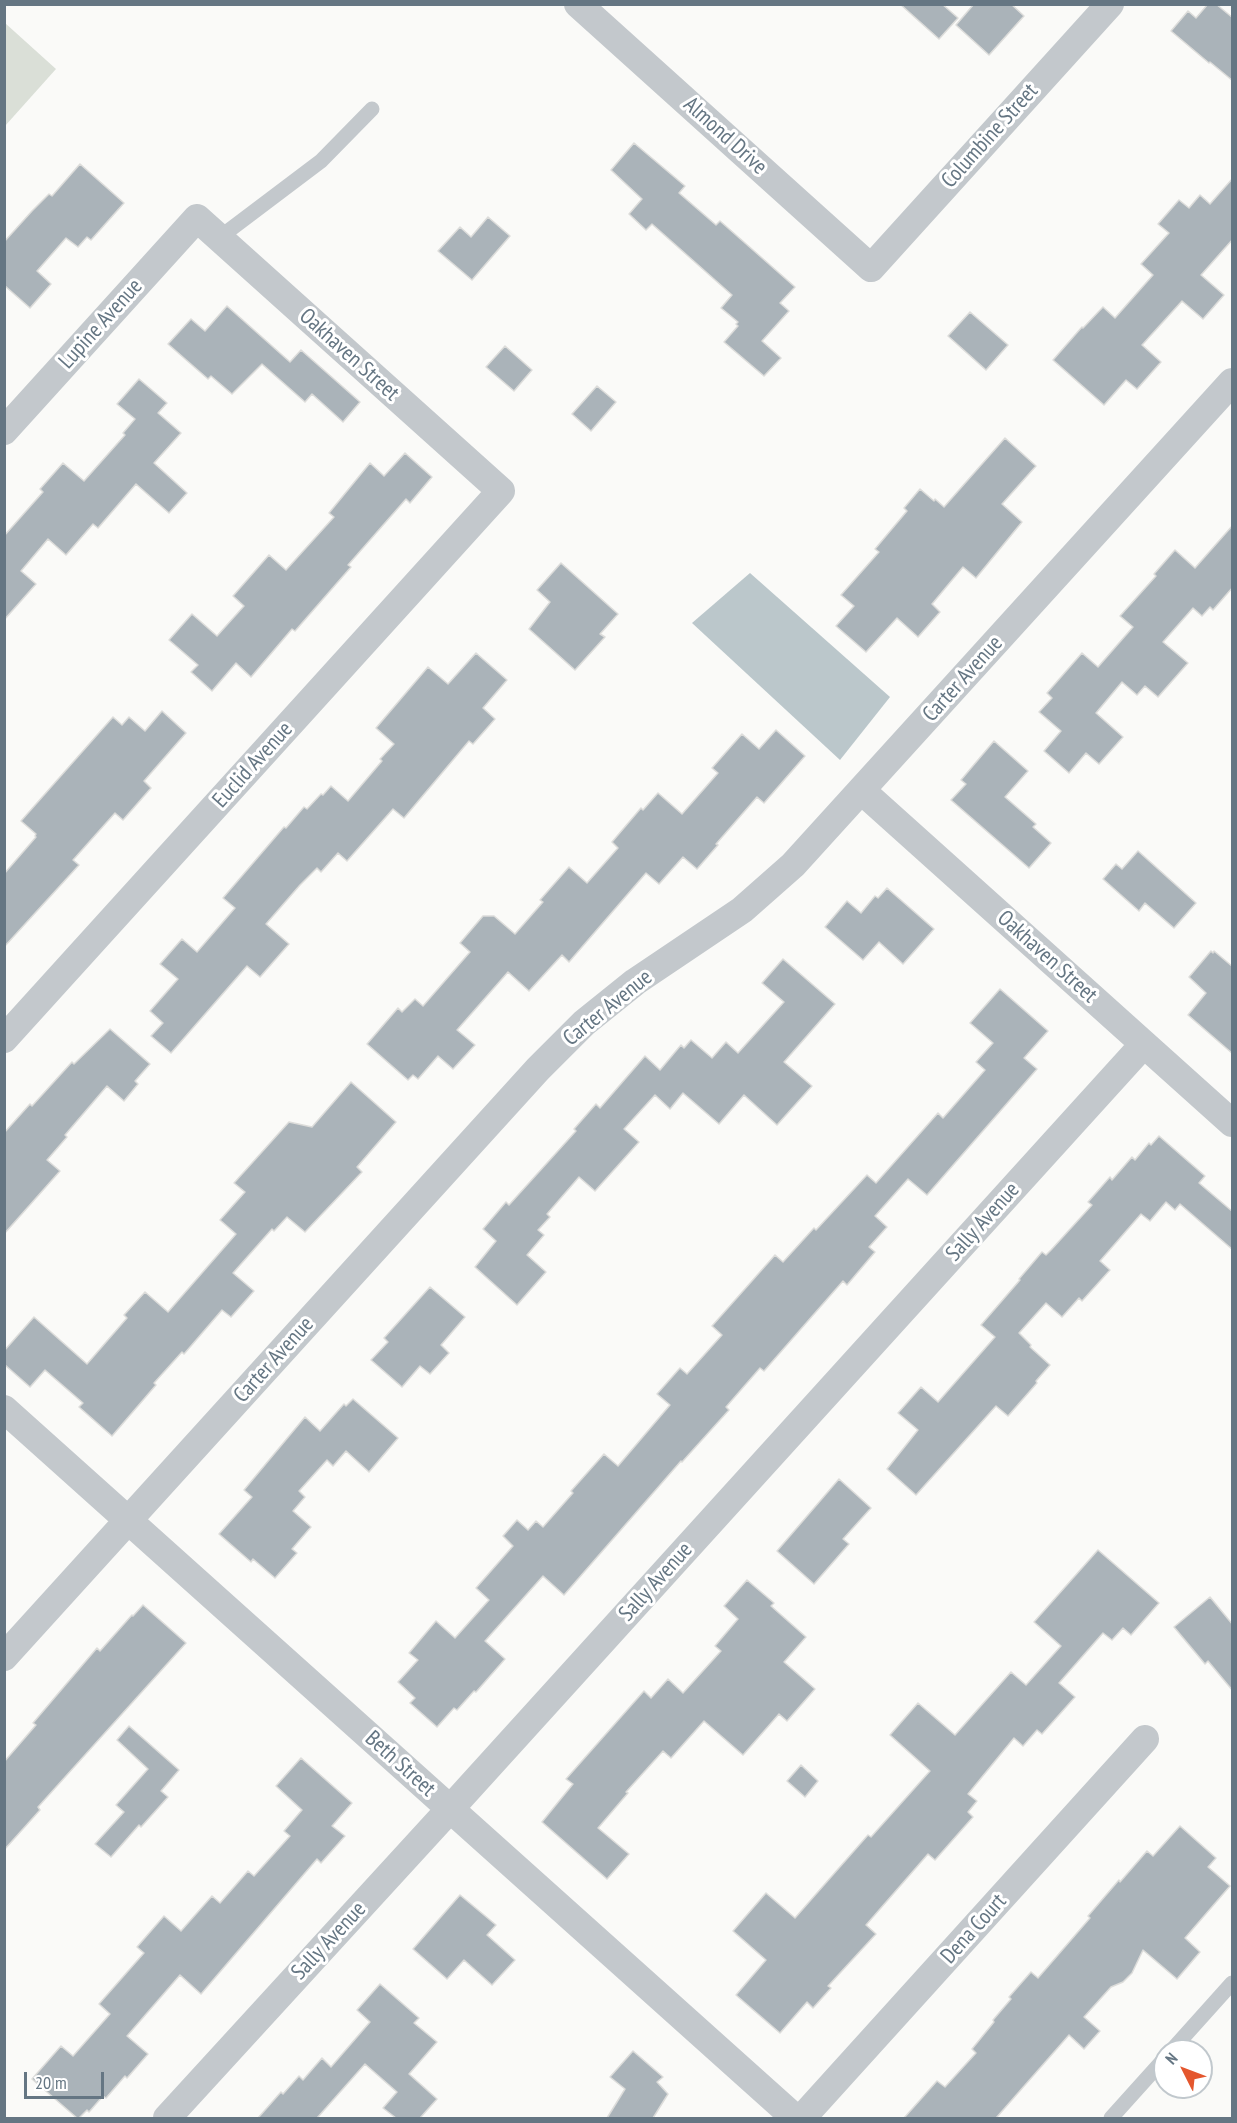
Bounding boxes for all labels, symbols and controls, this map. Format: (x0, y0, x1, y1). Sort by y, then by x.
street label: Columbine Street (936, 78, 1044, 194)
street label: Almond Drive (678, 92, 772, 180)
street label: Lupine Avenue (54, 274, 148, 374)
street label: Oakhaven Street (294, 303, 404, 407)
street label: Carter Avenue (918, 631, 1008, 727)
street label: Euclid Avenue (208, 717, 298, 813)
street label: Oakhaven Street (992, 905, 1102, 1009)
street label: Carter Avenue (558, 964, 658, 1052)
street label: Sally Avenue (941, 1177, 1025, 1267)
street label: Carter Avenue (229, 1312, 319, 1408)
street label: Sally Avenue (614, 1537, 698, 1627)
street label: Beth Street (359, 1726, 441, 1802)
street label: Dena Court (936, 1889, 1012, 1969)
street label: Sally Avenue (286, 1897, 372, 1985)
north arrow (1153, 2039, 1213, 2099)
text: N (1161, 2048, 1181, 2068)
scale bar (27, 2060, 106, 2098)
text: 20 m (35, 2071, 67, 2094)

